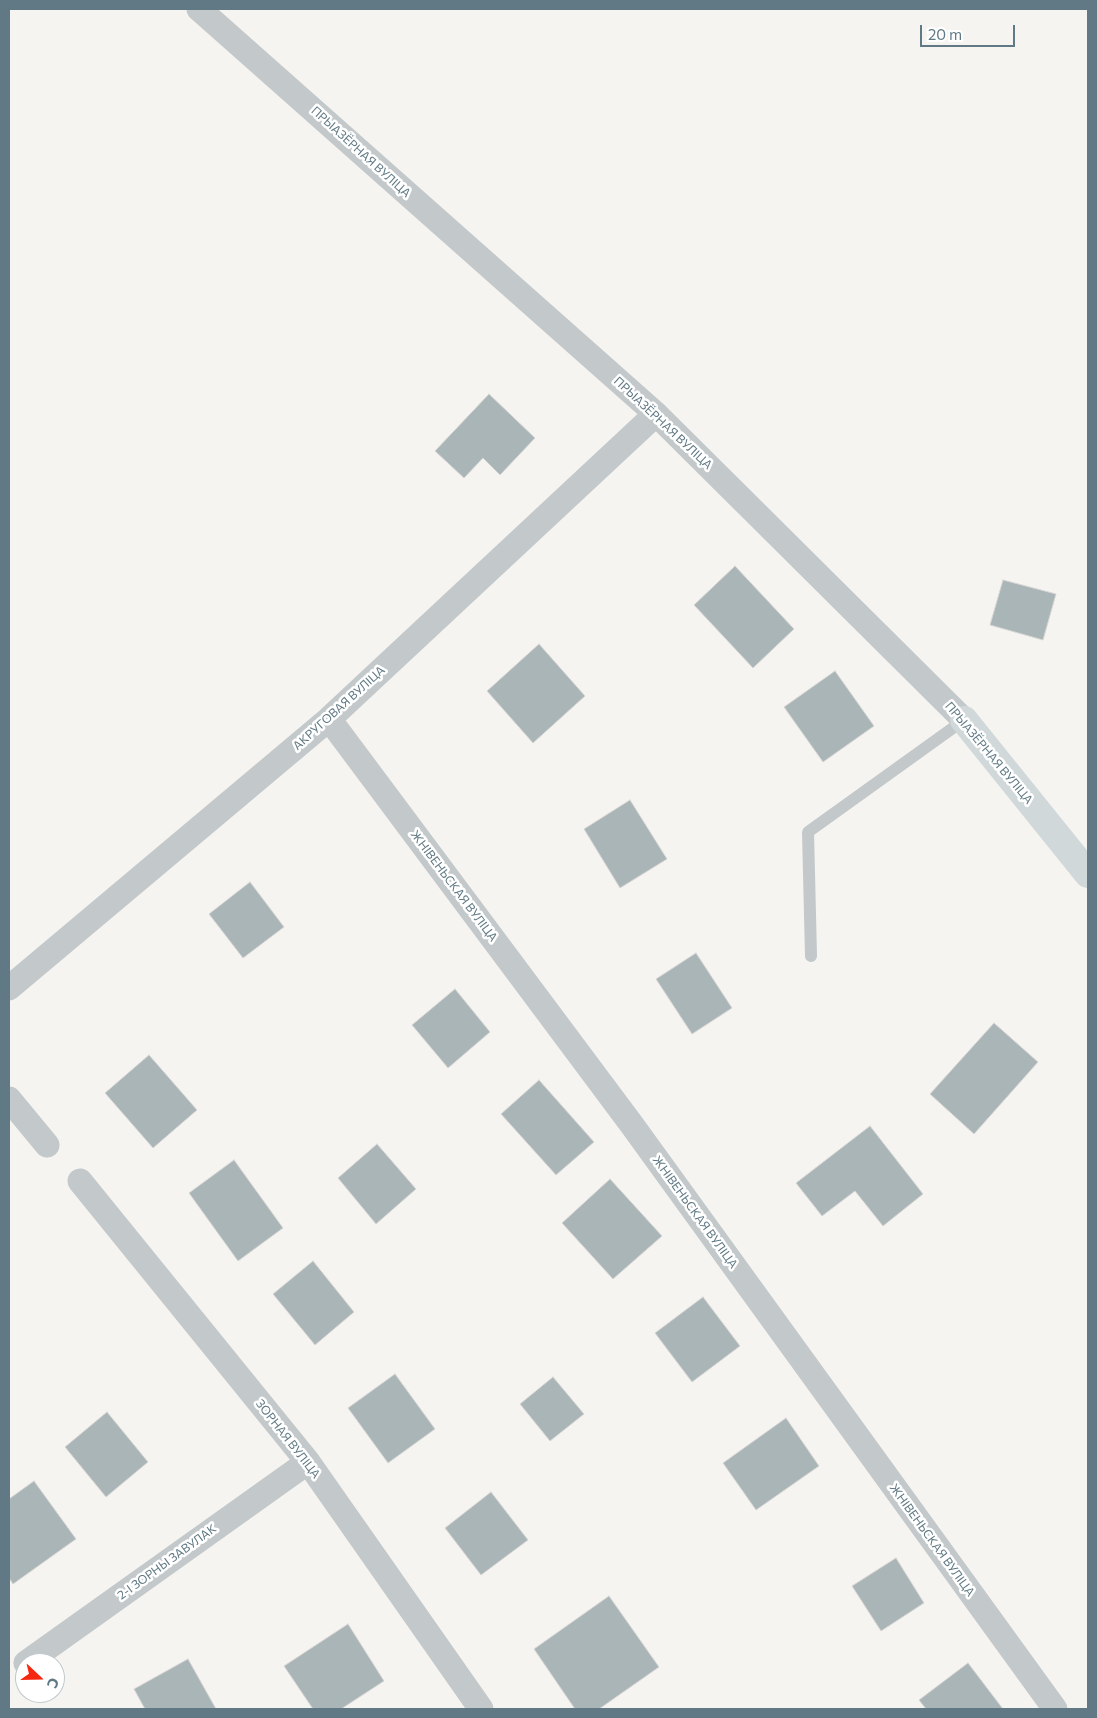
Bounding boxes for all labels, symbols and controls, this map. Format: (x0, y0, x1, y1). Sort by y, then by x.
scale bar (922, 15, 1017, 47)
text: 20 m (928, 25, 962, 43)
street label: ПРЫАЗЁРНАЯ ВУЛІЦА (308, 103, 414, 201)
street label: ПРЫАЗЁРНАЯ ВУЛІЦА (611, 374, 715, 472)
street label: АКРУГОВАЯ ВУЛІЦА (290, 663, 388, 753)
street label: ПРЫАЗЁРНАЯ ВУЛІЦА (942, 699, 1036, 807)
street label: ЖНІВЕНЬСКАЯ ВУЛІЦА (408, 828, 500, 944)
street label: ЖНІВЕНЬСКАЯ ВУЛІЦА (649, 1153, 741, 1271)
street label: ЗОРНАЯ ВУЛІЦА (253, 1397, 323, 1481)
street label: ЖНІВЕНЬСКАЯ ВУЛІЦА (886, 1481, 978, 1599)
street label: 2-І ЗОРНЫ ЗАВУЛАК (115, 1521, 219, 1603)
north arrow (15, 1653, 65, 1703)
text: С (44, 1676, 63, 1691)

